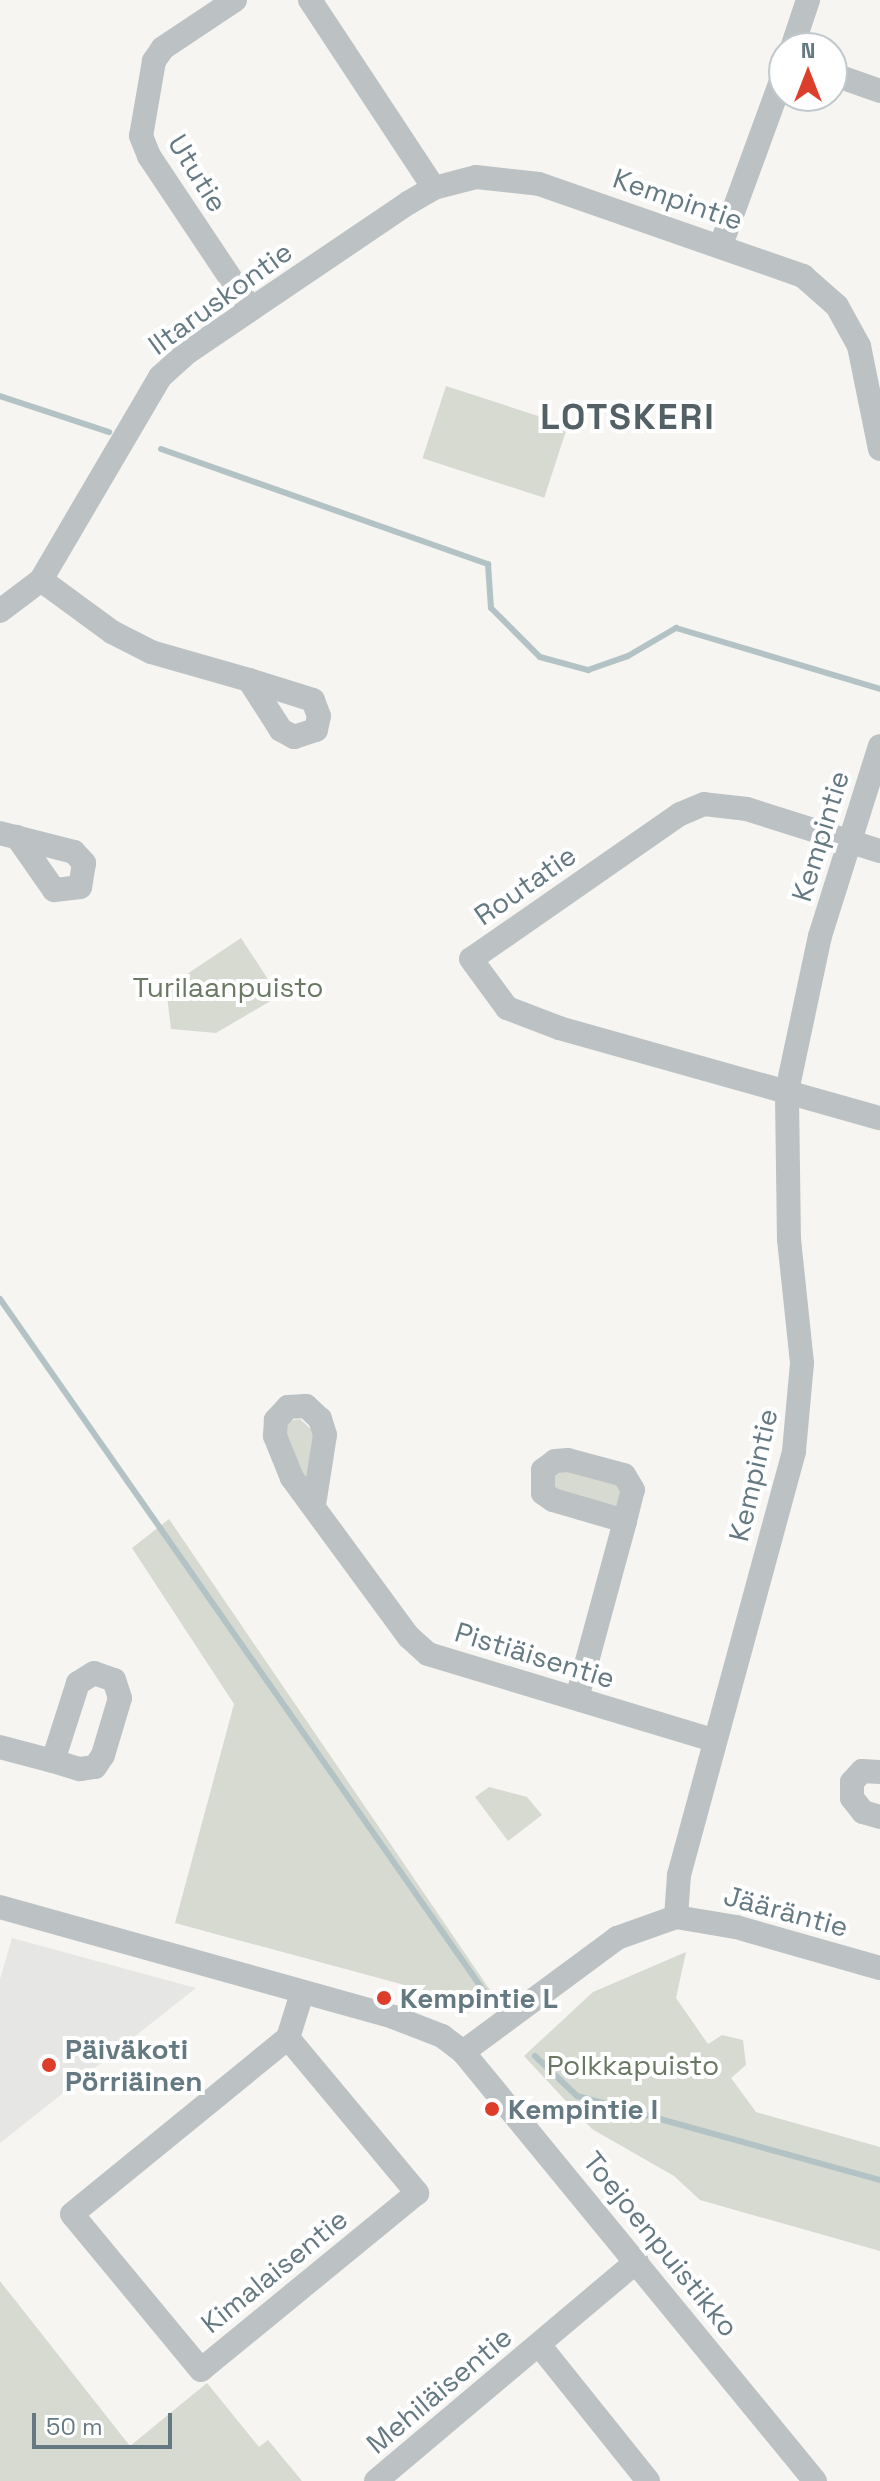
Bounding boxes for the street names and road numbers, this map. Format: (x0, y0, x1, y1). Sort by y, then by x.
street label: Ututie (161, 128, 235, 218)
street label: Kempintie (609, 161, 747, 237)
street label: Iltaruskontie (141, 235, 299, 361)
street label: Kempintie (784, 766, 856, 906)
street label: Routatie (468, 838, 582, 932)
street label: Kempintie (721, 1405, 785, 1545)
street label: Pistiäisentie (451, 1615, 619, 1695)
street label: Jääräntie (720, 1878, 852, 1944)
street label: Toejoenpuistikko (576, 2145, 746, 2343)
street label: Kimalaisentie (194, 2202, 354, 2340)
street label: Mehiläisentie (360, 2320, 518, 2460)

